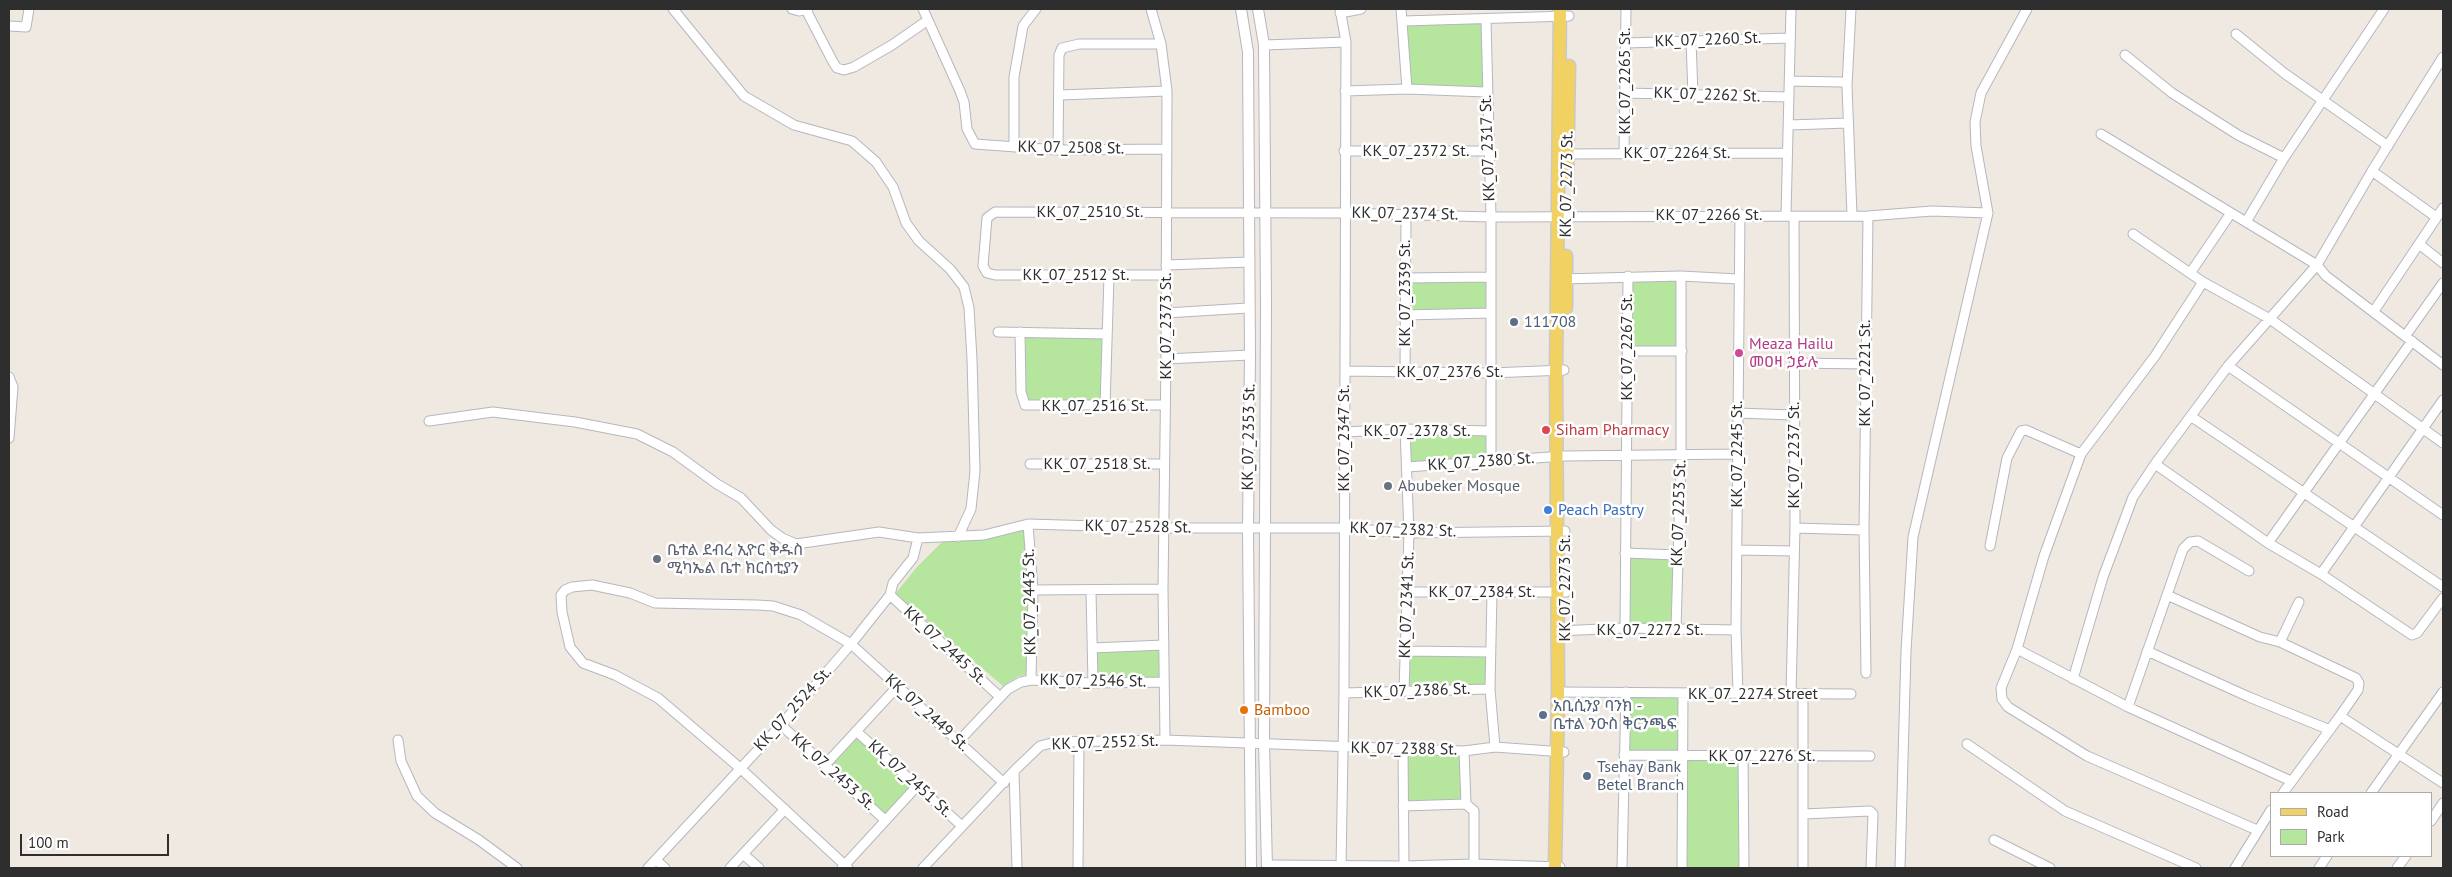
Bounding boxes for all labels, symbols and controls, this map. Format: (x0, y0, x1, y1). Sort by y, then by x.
street label: KK_07_2265 St. (1615, 28, 1635, 134)
street label: KK_07_2260 St. (1654, 29, 1762, 51)
street label: KK_07_2262 St. (1653, 84, 1761, 106)
street label: KK_07_2317 St. (1477, 94, 1499, 202)
street label: KK_07_2273 St. (1556, 130, 1578, 238)
street label: KK_07_2508 St. (1017, 137, 1125, 159)
street label: KK_07_2372 St. (1363, 141, 1469, 161)
street label: KK_07_2264 St. (1624, 143, 1730, 163)
street label: KK_07_2510 St. (1037, 202, 1143, 222)
street label: KK_07_2374 St. (1351, 203, 1459, 225)
street label: KK_07_2266 St. (1656, 205, 1762, 225)
street label: KK_07_2339 St. (1395, 240, 1415, 346)
street label: KK_07_2512 St. (1023, 265, 1129, 285)
street label: KK_07_2373 St. (1156, 273, 1176, 379)
street label: KK_07_2267 St. (1617, 294, 1637, 400)
place label: 111708 (1524, 312, 1576, 332)
marker: 111708 (1508, 316, 1520, 328)
street label: KK_07_2221 St. (1855, 320, 1875, 426)
place label: Meaza Hailu መዐዛ ኃይሉ (1749, 334, 1833, 372)
marker: Meaza Hailu መዐዛ ኃይሉ (1733, 347, 1745, 359)
street label: KK_07_2376 St. (1397, 362, 1503, 382)
street label: KK_07_2353 St. (1238, 383, 1260, 491)
street label: KK_07_2347 St. (1334, 385, 1354, 491)
street label: KK_07_2516 St. (1042, 396, 1148, 416)
street label: KK_07_2245 St. (1727, 401, 1747, 507)
street label: KK_07_2237 St. (1784, 402, 1804, 508)
place label: Siham Pharmacy (1556, 420, 1669, 440)
street label: KK_07_2378 St. (1364, 421, 1470, 441)
marker: Siham Pharmacy (1540, 424, 1552, 436)
street label: KK_07_2380 St. (1427, 449, 1535, 475)
street label: KK_07_2518 St. (1044, 454, 1150, 474)
street label: KK_07_2253 St. (1668, 459, 1690, 567)
place label: Abubeker Mosque (1398, 476, 1520, 496)
marker: Abubeker Mosque (1382, 480, 1394, 492)
place label: Peach Pastry (1558, 500, 1644, 520)
marker: Peach Pastry (1542, 504, 1554, 516)
street label: KK_07_2528 St. (1084, 516, 1192, 538)
street label: KK_07_2382 St. (1349, 519, 1457, 541)
street label: KK_07_2273 St. (1555, 535, 1575, 641)
place label: ቤተል ደብረ ኢዮር ቅዱስ ሚካኤል ቤተ ክርስቲያን (667, 540, 803, 578)
street label: KK_07_2443 St. (1019, 548, 1041, 656)
street label: KK_07_2341 St. (1396, 551, 1418, 659)
marker: ቤተል ደብረ ኢዮር ቅዱስ ሚካኤል ቤተ ክርስቲያን (651, 553, 663, 565)
street label: KK_07_2384 St. (1429, 582, 1535, 602)
street label: KK_07_2445 St. (899, 603, 991, 689)
street label: KK_07_2272 St. (1597, 620, 1703, 640)
street label: KK_07_2524 St. (750, 663, 836, 755)
street label: KK_07_2449 St. (881, 670, 973, 756)
street label: KK_07_2546 St. (1039, 670, 1147, 692)
street label: KK_07_2386 St. (1363, 680, 1471, 702)
street label: KK_07_2274 Street (1688, 684, 1818, 704)
place label: አቢሲንያ ባንክ - ቤተል ንዑስ ቅርንጫፍ (1553, 696, 1676, 734)
place label: Bamboo (1254, 700, 1310, 720)
marker: Bamboo (1238, 704, 1250, 716)
marker: አቢሲንያ ባንክ - ቤተል ንዑስ ቅርንጫፍ (1537, 709, 1549, 721)
street label: KK_07_2453 St. (787, 729, 879, 815)
street label: KK_07_2552 St. (1051, 732, 1159, 754)
street label: KK_07_2451 St. (864, 736, 956, 822)
street label: KK_07_2388 St. (1350, 738, 1458, 760)
street label: KK_07_2276 St. (1709, 746, 1815, 766)
place label: Tsehay Bank Betel Branch (1597, 757, 1684, 795)
marker: Tsehay Bank Betel Branch (1581, 770, 1593, 782)
legend (2270, 792, 2432, 857)
text: Road (2317, 802, 2349, 821)
scale bar (22, 824, 171, 856)
text: Park (2317, 827, 2345, 846)
text: 100 m (28, 833, 69, 852)

